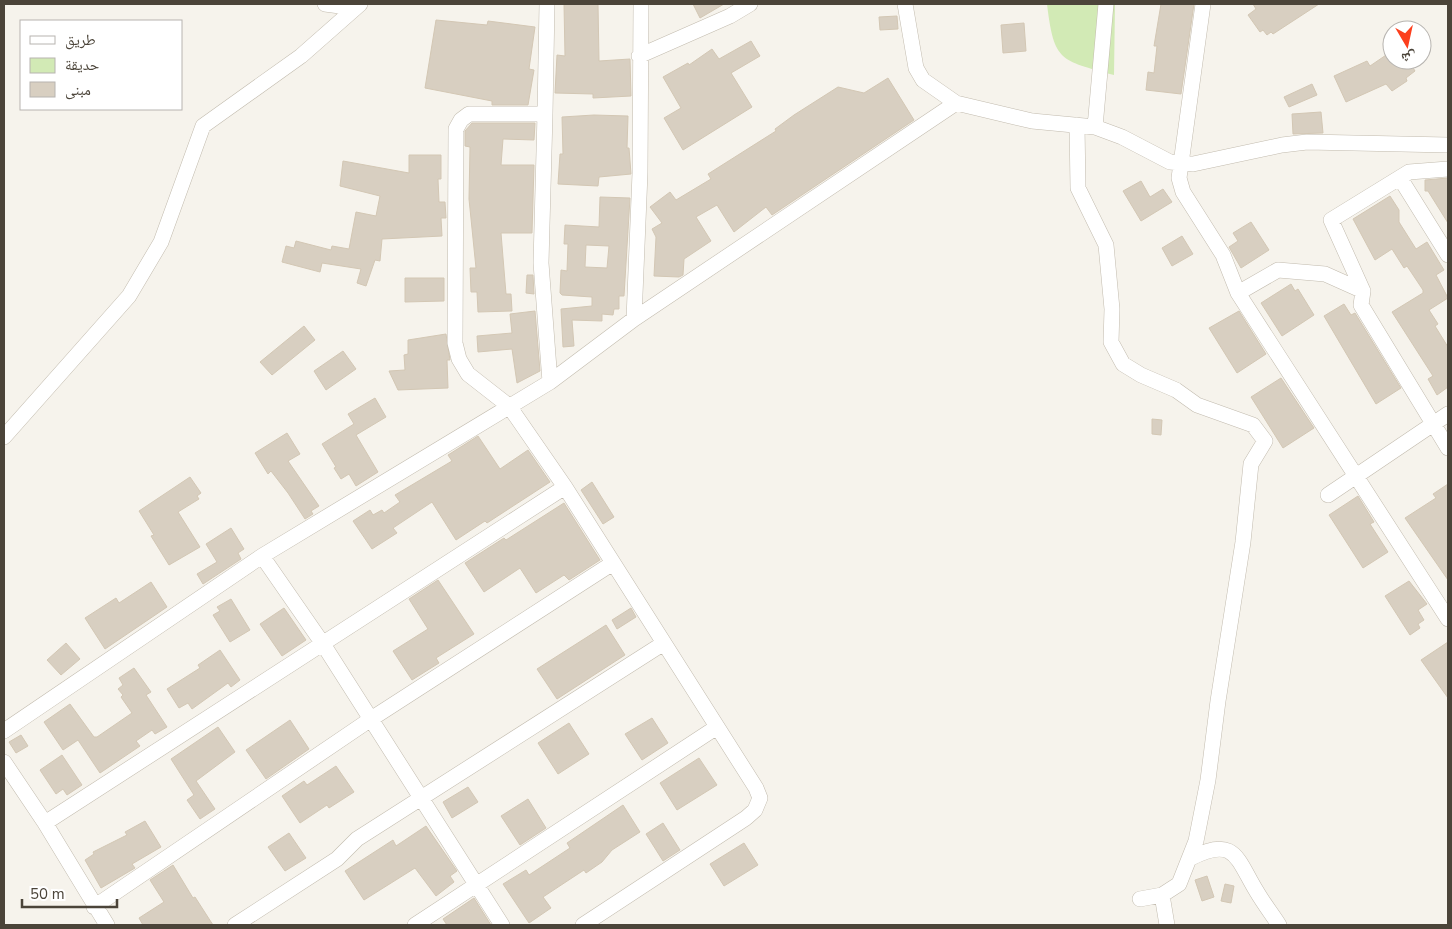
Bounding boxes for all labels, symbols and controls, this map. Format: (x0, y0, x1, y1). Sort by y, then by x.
legend (20, 20, 182, 110)
north arrow (1382, 20, 1432, 70)
text: طريق (65, 30, 96, 50)
text: ش (1400, 47, 1418, 68)
text: حديقة (65, 55, 100, 75)
text: مبنى (65, 80, 91, 100)
scale bar (22, 876, 118, 908)
text: 50 m (30, 884, 65, 904)

